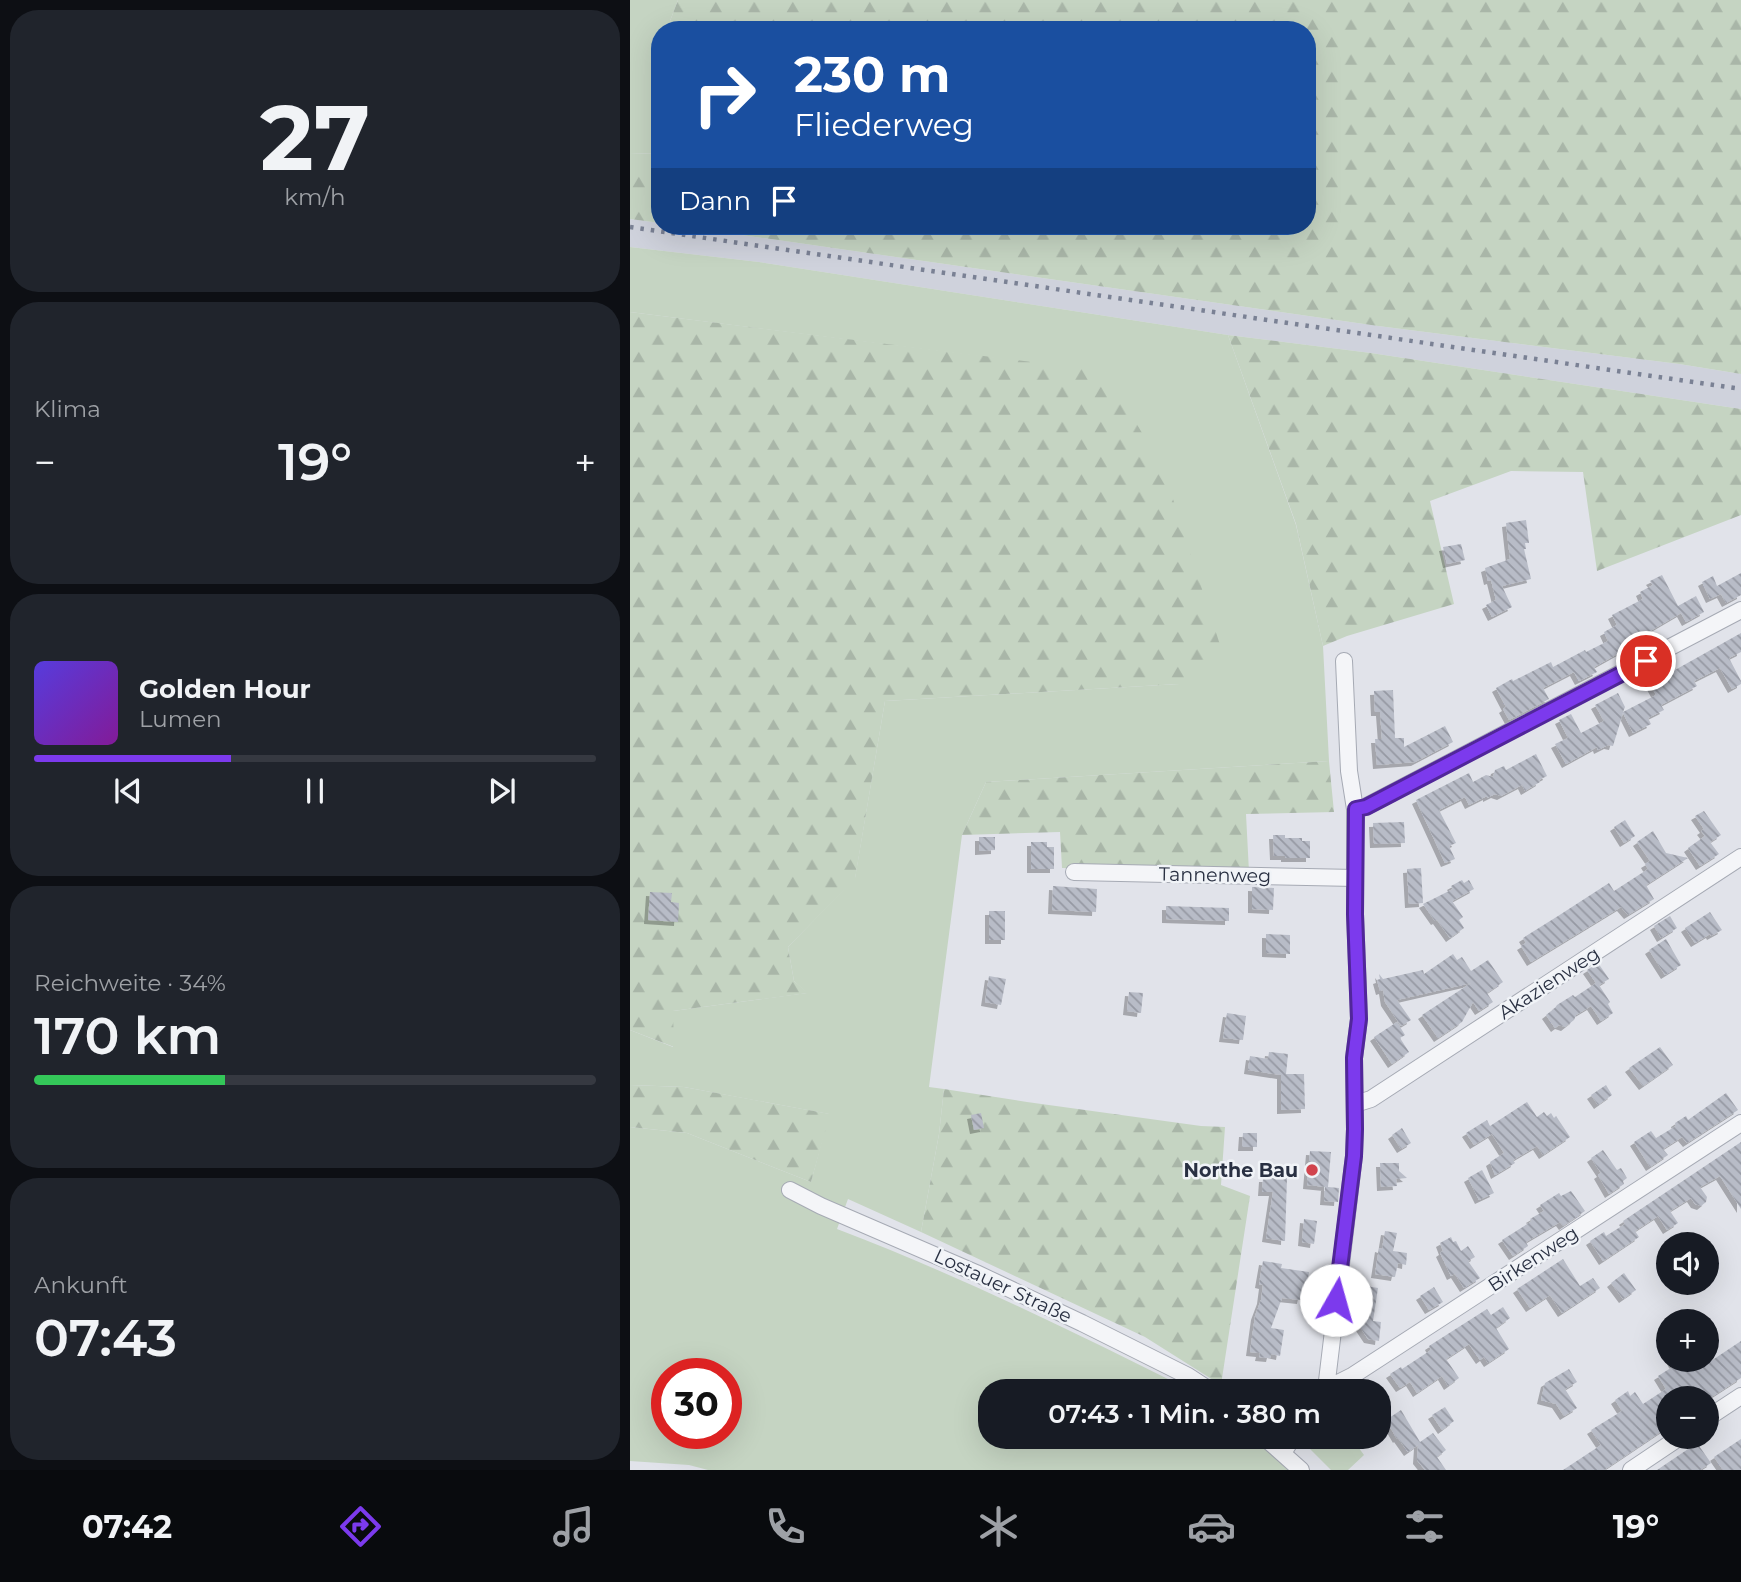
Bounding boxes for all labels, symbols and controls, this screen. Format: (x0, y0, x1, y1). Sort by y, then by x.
text: 230 m (794, 45, 950, 104)
icon: right (679, 49, 770, 140)
text: 27 (260, 82, 370, 193)
text: Fliederweg (794, 105, 974, 144)
icon: arrive (765, 182, 803, 220)
text: km/h (284, 183, 346, 211)
text: Dann (679, 185, 751, 217)
text: Klima (34, 395, 101, 423)
text: 19° (278, 430, 352, 493)
text: − (34, 439, 56, 486)
text: + (574, 439, 596, 486)
pin (1616, 631, 1676, 691)
icon: arrive (1627, 642, 1665, 680)
text: Golden Hour (139, 673, 311, 705)
text: Lumen (139, 705, 222, 733)
icon: previous (109, 772, 147, 810)
icon: pause (296, 772, 334, 810)
icon: next (483, 772, 521, 810)
street label: Tannenweg (1159, 863, 1271, 887)
street label: Akazienweg (1494, 942, 1604, 1024)
text: Reichweite · 34% (34, 969, 226, 997)
text: 170 km (34, 1004, 221, 1067)
place label: Northe Bau (1184, 1159, 1298, 1182)
marker: Northe Bau (1304, 1162, 1320, 1178)
street label: Birkenweg (1484, 1221, 1582, 1297)
map controls (1656, 1232, 1719, 1449)
button: sound (1656, 1232, 1719, 1295)
street label: Lostauer Straße (931, 1244, 1075, 1328)
position arrow (1299, 1263, 1373, 1337)
text: Ankunft (34, 1271, 128, 1299)
text: 07:43 (34, 1306, 177, 1369)
button: + (1656, 1309, 1719, 1372)
speed limit sign: 30 (651, 1358, 742, 1449)
button: − (1656, 1386, 1719, 1449)
text: 07:43 · 1 Min. · 380 m (1048, 1398, 1321, 1430)
icon: directions (336, 1502, 385, 1551)
icon: music (549, 1502, 598, 1551)
icon: phone (761, 1502, 810, 1551)
icon: climate (974, 1502, 1023, 1551)
icon: car (1187, 1502, 1236, 1551)
icon: filters (1400, 1502, 1449, 1551)
text: 07:42 (82, 1507, 172, 1546)
text: 19° (1613, 1507, 1659, 1546)

